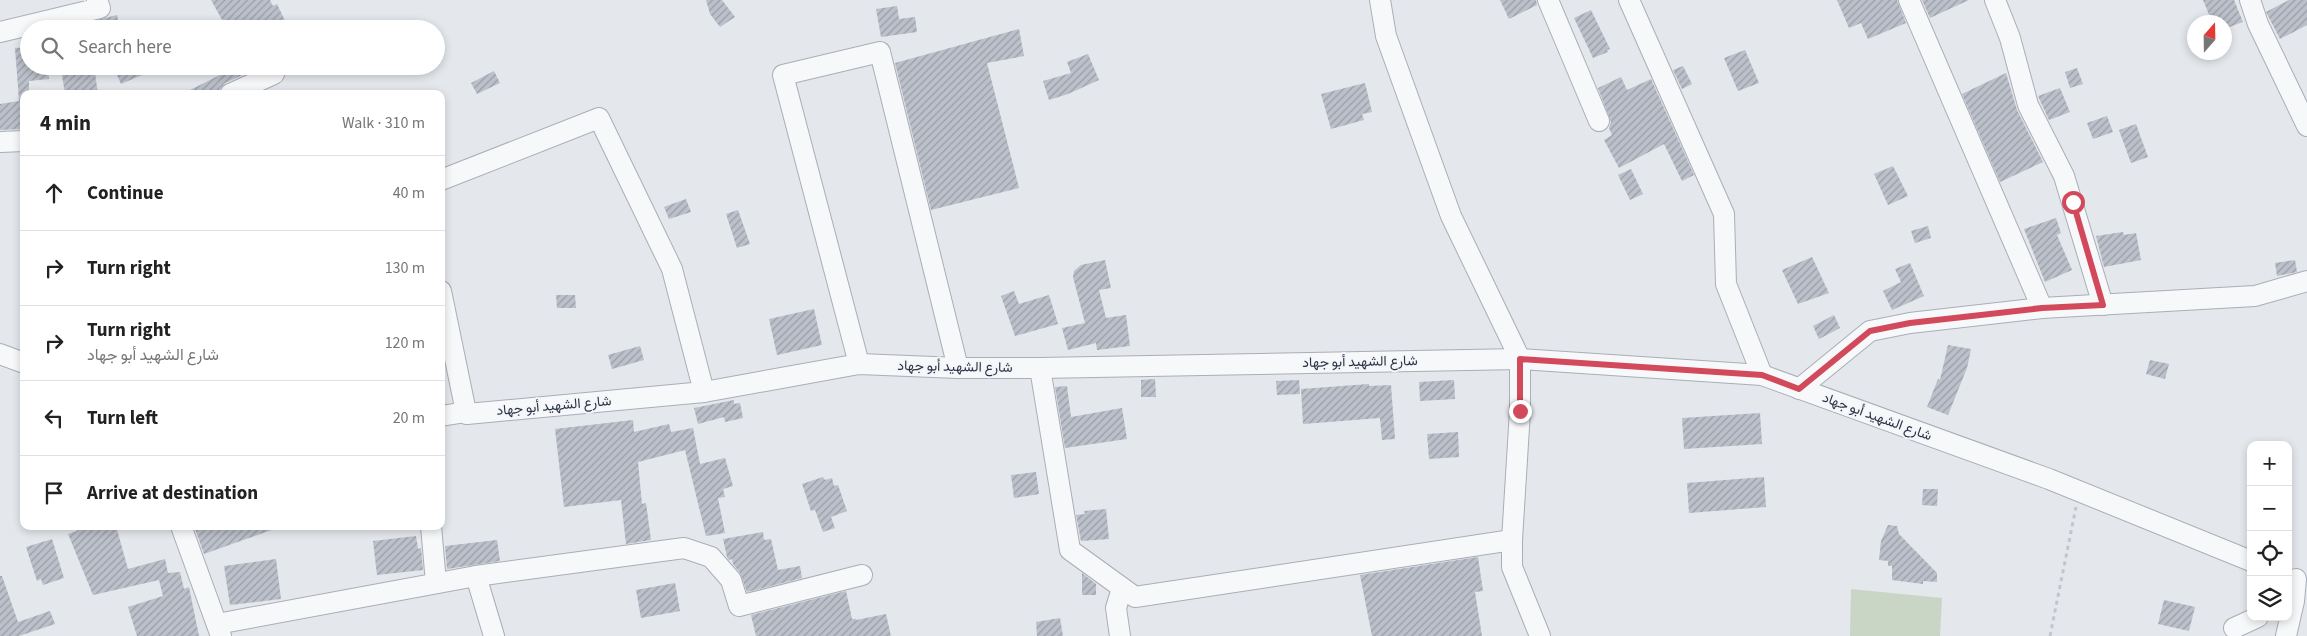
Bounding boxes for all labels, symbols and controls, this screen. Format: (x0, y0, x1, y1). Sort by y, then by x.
north arrow (2187, 15, 2232, 60)
search box (20, 20, 445, 75)
icon: search (38, 34, 66, 62)
text: Search here (78, 34, 172, 61)
text: 4 min (40, 108, 91, 138)
text: Walk · 310 m (342, 112, 425, 134)
icon: ahead (40, 179, 68, 207)
text: Continue (87, 180, 164, 207)
text: 40 m (393, 182, 425, 204)
route start (2062, 191, 2085, 214)
icon: right (40, 254, 68, 282)
text: Turn right (87, 255, 171, 282)
text: 130 m (385, 257, 425, 279)
text: Turn right (87, 317, 171, 344)
icon: right (40, 329, 68, 357)
text: 120 m (385, 332, 425, 354)
text: شارع الشهيد أبو جهاد (87, 344, 219, 366)
street label: شارع الشهيد أبو جهاد (1302, 351, 1418, 373)
street label: شارع الشهيد أبو جهاد (897, 356, 1013, 378)
street label: شارع الشهيد أبو جهاد (1819, 388, 1935, 446)
street label: شارع الشهيد أبو جهاد (496, 391, 612, 421)
route end (1509, 400, 1532, 423)
icon: left (40, 404, 68, 432)
text: Turn left (87, 405, 158, 432)
text: 20 m (393, 407, 425, 429)
map controls (2247, 441, 2292, 621)
button: + (2247, 441, 2292, 486)
icon: arrive (40, 479, 68, 507)
text: Arrive at destination (87, 480, 258, 507)
button: − (2247, 486, 2292, 531)
button: locate (2247, 531, 2292, 576)
button: layers (2247, 576, 2292, 621)

